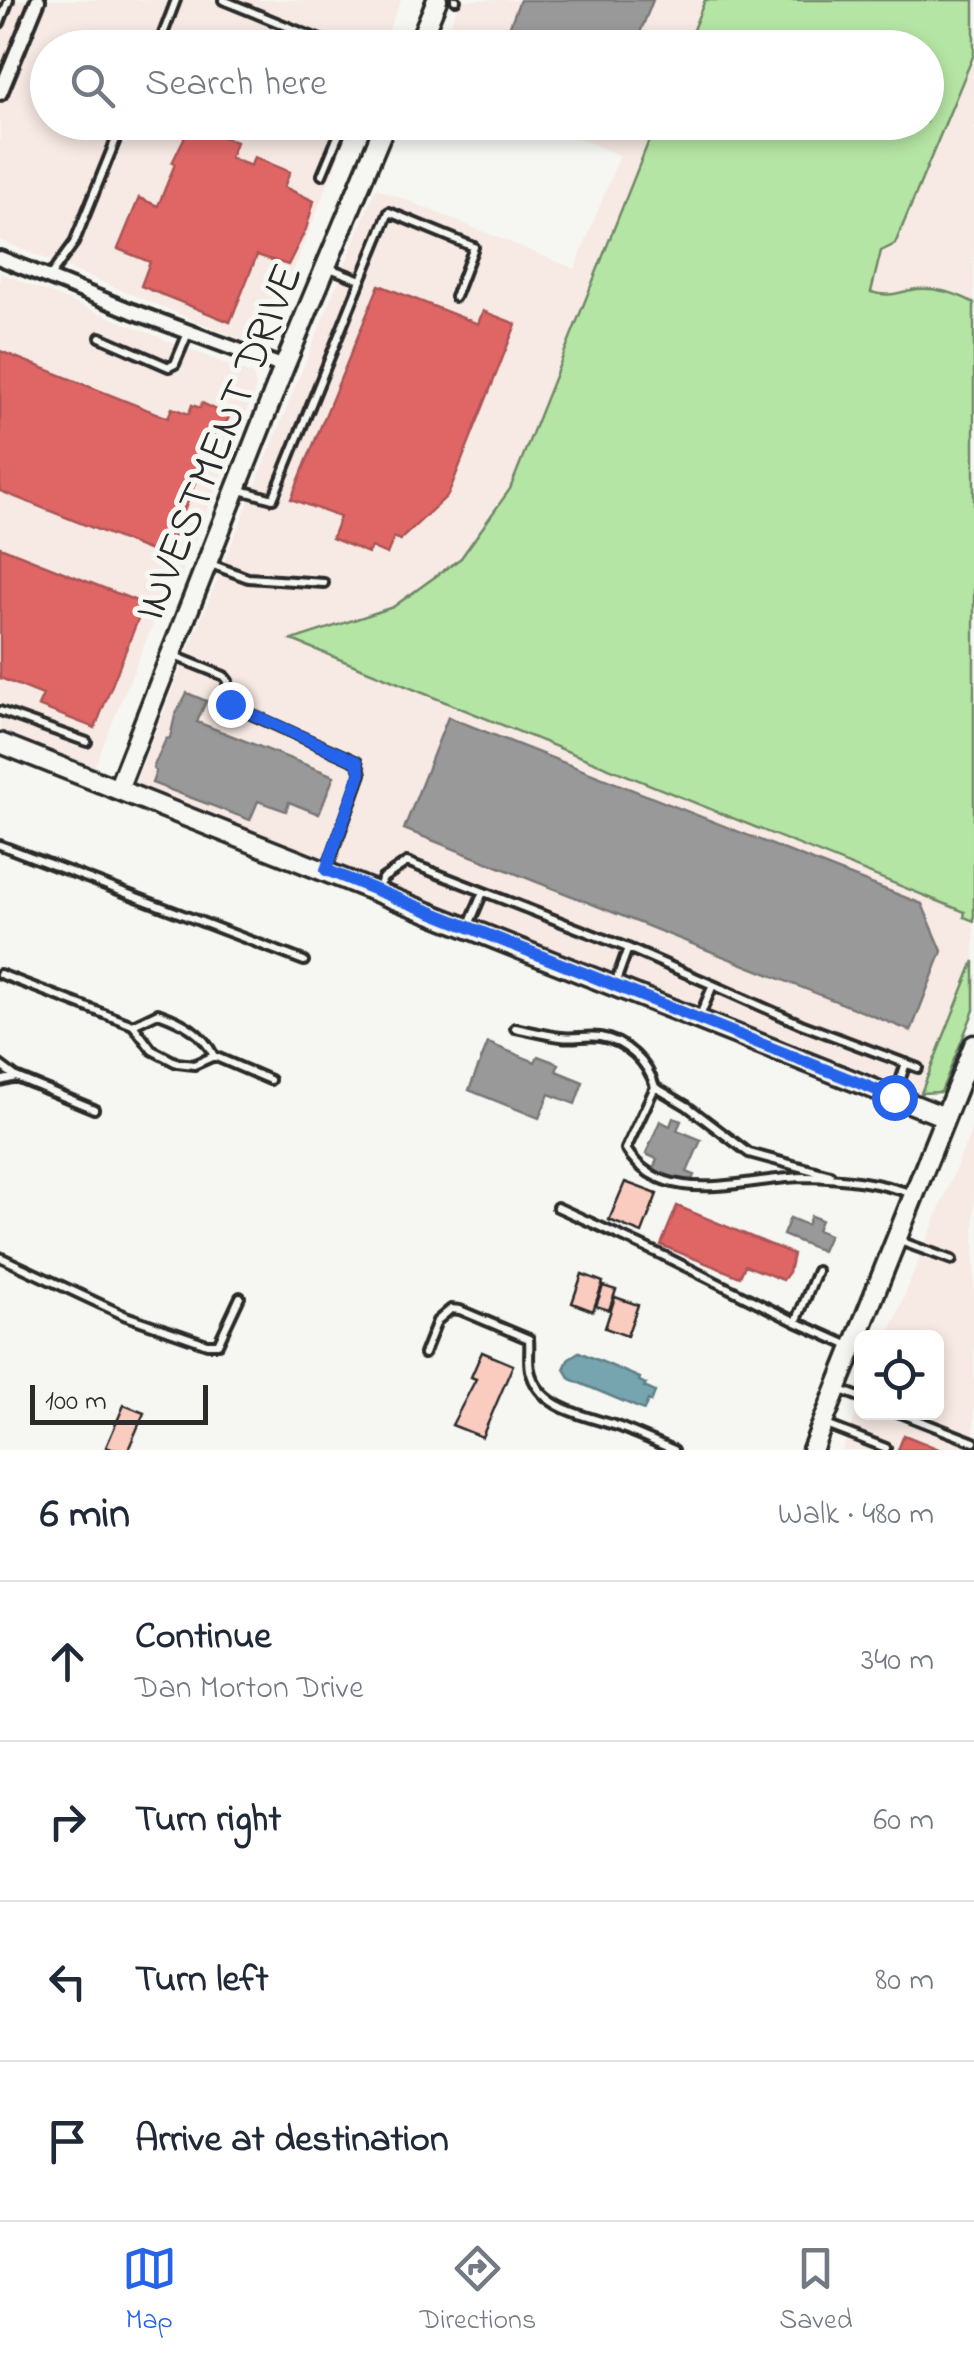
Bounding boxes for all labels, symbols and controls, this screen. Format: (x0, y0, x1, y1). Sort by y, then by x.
search box (30, 30, 944, 140)
text: Search here (145, 57, 327, 113)
icon: search (65, 58, 120, 113)
street label: INVESTMENT DRIVE (119, 254, 322, 632)
route end (208, 682, 254, 728)
route start (872, 1075, 918, 1121)
map controls (854, 1330, 944, 1420)
button: locate (854, 1330, 944, 1420)
scale bar (30, 1380, 208, 1424)
text: 100 m (45, 1382, 107, 1423)
text: 6 min (40, 1485, 130, 1546)
text: Walk · 480 m (778, 1492, 934, 1539)
text: Continue (135, 1610, 271, 1666)
icon: ahead (40, 1634, 95, 1689)
text: 340 m (861, 1638, 934, 1685)
text: Dan Morton Drive (135, 1666, 364, 1713)
text: Turn right (135, 1793, 281, 1849)
icon: right (40, 1794, 95, 1849)
text: 60 m (873, 1798, 934, 1845)
text: Turn left (135, 1953, 268, 2009)
icon: left (40, 1954, 95, 2009)
text: 80 m (875, 1958, 934, 2005)
text: Arrive at destination (135, 2113, 449, 2169)
icon: arrive (40, 2114, 95, 2169)
tab: Map (122, 2241, 177, 2342)
tab: Directions (420, 2241, 536, 2342)
tab: Saved (779, 2241, 852, 2342)

